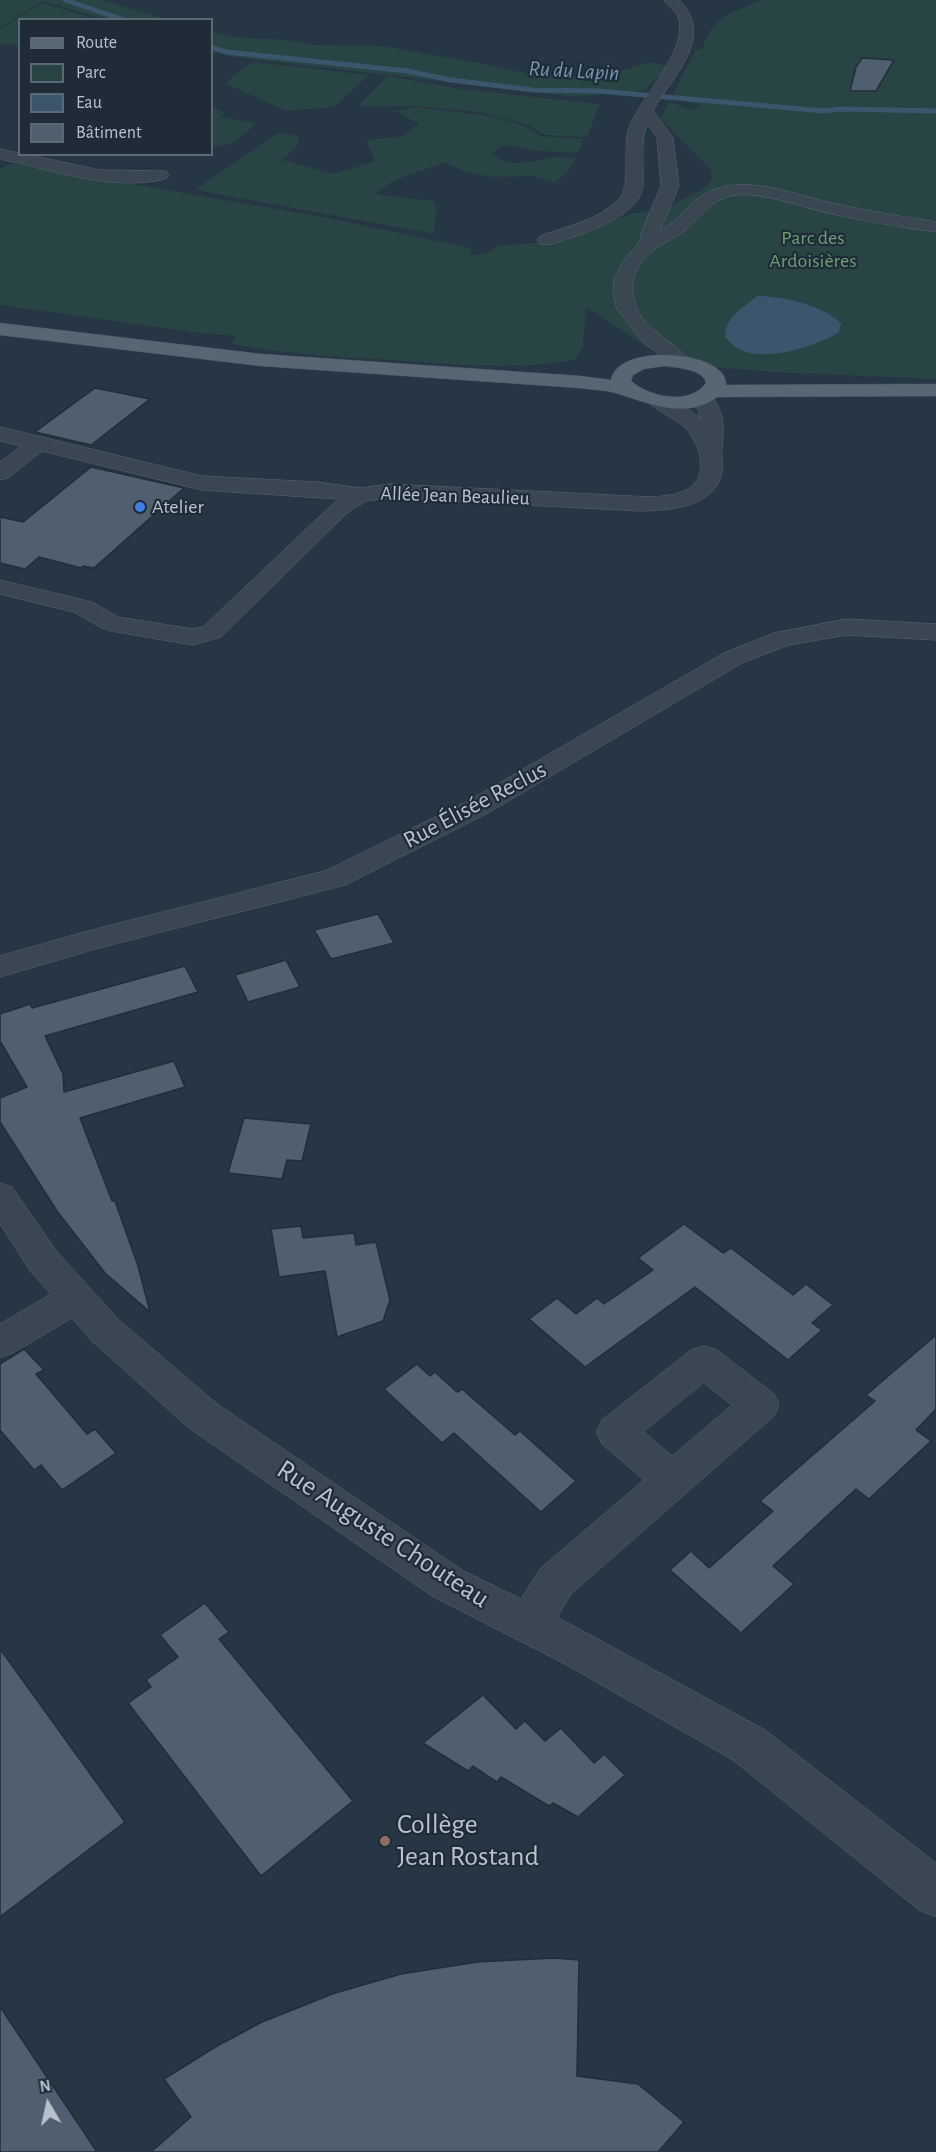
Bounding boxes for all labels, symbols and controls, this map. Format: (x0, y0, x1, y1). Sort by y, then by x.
legend (18, 18, 213, 156)
text: Route (76, 34, 117, 52)
water label: Ru du Lapin (528, 55, 620, 87)
text: Parc (76, 64, 106, 82)
text: Eau (76, 94, 102, 112)
text: Bâtiment (76, 124, 142, 142)
park label: Parc des Ardoisières (769, 226, 857, 273)
street label: Allée Jean Beaulieu (380, 481, 530, 511)
place label: Atelier (152, 495, 204, 519)
marker: Atelier (133, 500, 147, 514)
street label: Rue Élisée Reclus (398, 755, 552, 855)
street label: Rue Auguste Chouteau (270, 1453, 496, 1615)
place label: Collège Jean Rostand (397, 1808, 539, 1874)
marker: Collège Jean Rostand (378, 1834, 392, 1848)
north arrow (18, 2074, 78, 2134)
text: N (38, 2077, 52, 2095)

